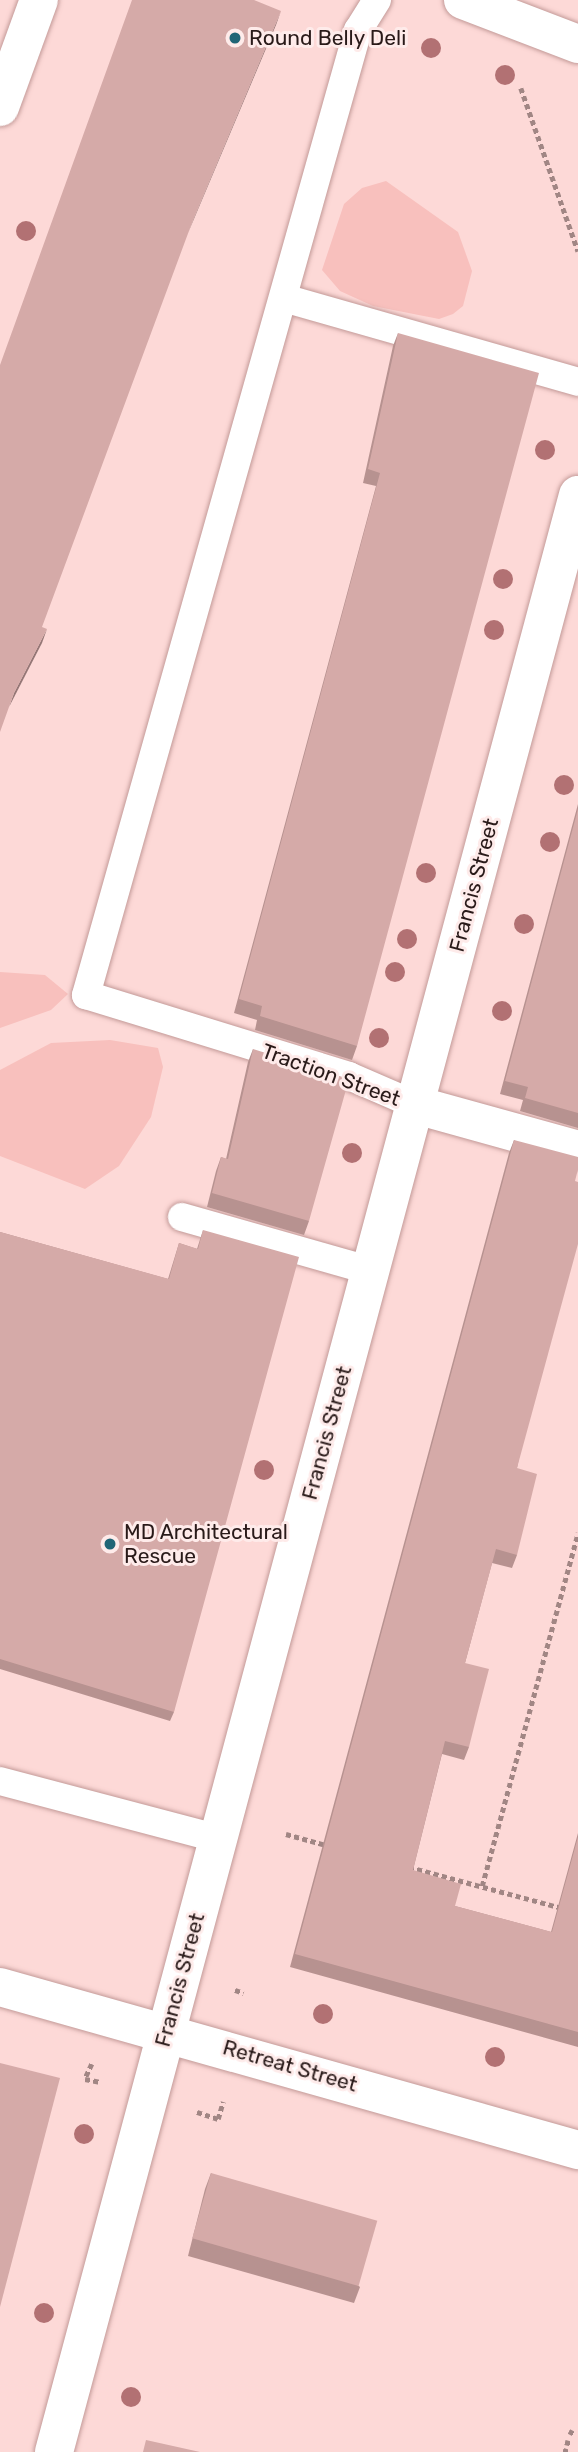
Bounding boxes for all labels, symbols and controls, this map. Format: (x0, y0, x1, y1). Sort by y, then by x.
place label: Round Belly Deli (249, 25, 407, 51)
marker: Round Belly Deli (227, 30, 243, 46)
street label: Francis Street (444, 815, 504, 955)
street label: Traction Street (258, 1038, 404, 1112)
street label: Francis Street (297, 1363, 357, 1503)
place label: MD Architectural Rescue (124, 1519, 289, 1569)
marker: MD Architectural Rescue (102, 1536, 118, 1552)
street label: Francis Street (150, 1910, 210, 2050)
street label: Retreat Street (220, 2035, 360, 2097)

